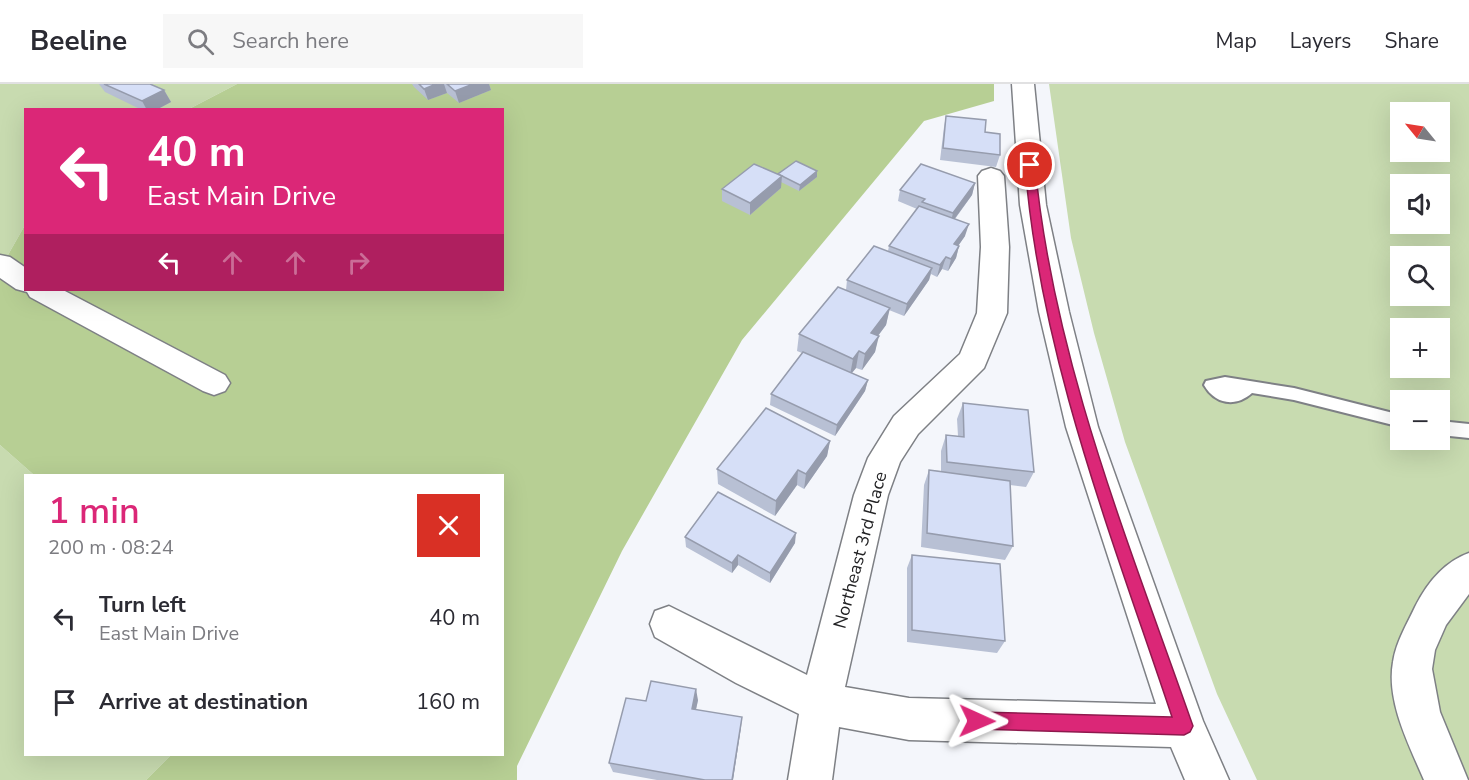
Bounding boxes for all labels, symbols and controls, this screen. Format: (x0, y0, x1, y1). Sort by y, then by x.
search box (163, 14, 583, 68)
text: Beeline (30, 22, 127, 60)
icon: search (184, 25, 217, 58)
text: Search here (232, 26, 349, 56)
text: Map (1215, 27, 1257, 55)
text: Layers (1290, 27, 1351, 55)
text: Share (1384, 27, 1439, 55)
north arrow (1390, 102, 1450, 162)
map controls (1390, 102, 1450, 450)
text: 40 m (147, 124, 246, 181)
icon: left (48, 132, 126, 210)
pin (1004, 139, 1055, 190)
icon: arrive (1013, 148, 1046, 181)
button: sound (1390, 174, 1450, 234)
text: East Main Drive (147, 178, 336, 215)
icon: left (153, 246, 186, 279)
icon: ahead (216, 246, 249, 279)
icon: ahead (279, 246, 312, 279)
icon: right (342, 246, 375, 279)
button: search (1390, 246, 1450, 306)
button: + (1390, 318, 1450, 378)
button: − (1390, 390, 1450, 450)
street label: Northeast 3rd Place (827, 469, 893, 631)
text: 1 min (48, 487, 140, 536)
button: close (417, 494, 480, 557)
text: 200 m · 08:24 (48, 534, 174, 561)
text: Turn left (99, 590, 186, 620)
icon: left (48, 602, 81, 635)
text: 40 m (429, 603, 480, 633)
text: East Main Drive (99, 620, 239, 647)
icon: arrive (48, 686, 81, 719)
text: Arrive at destination (99, 687, 308, 717)
text: 160 m (416, 687, 480, 717)
position arrow (945, 689, 1009, 753)

